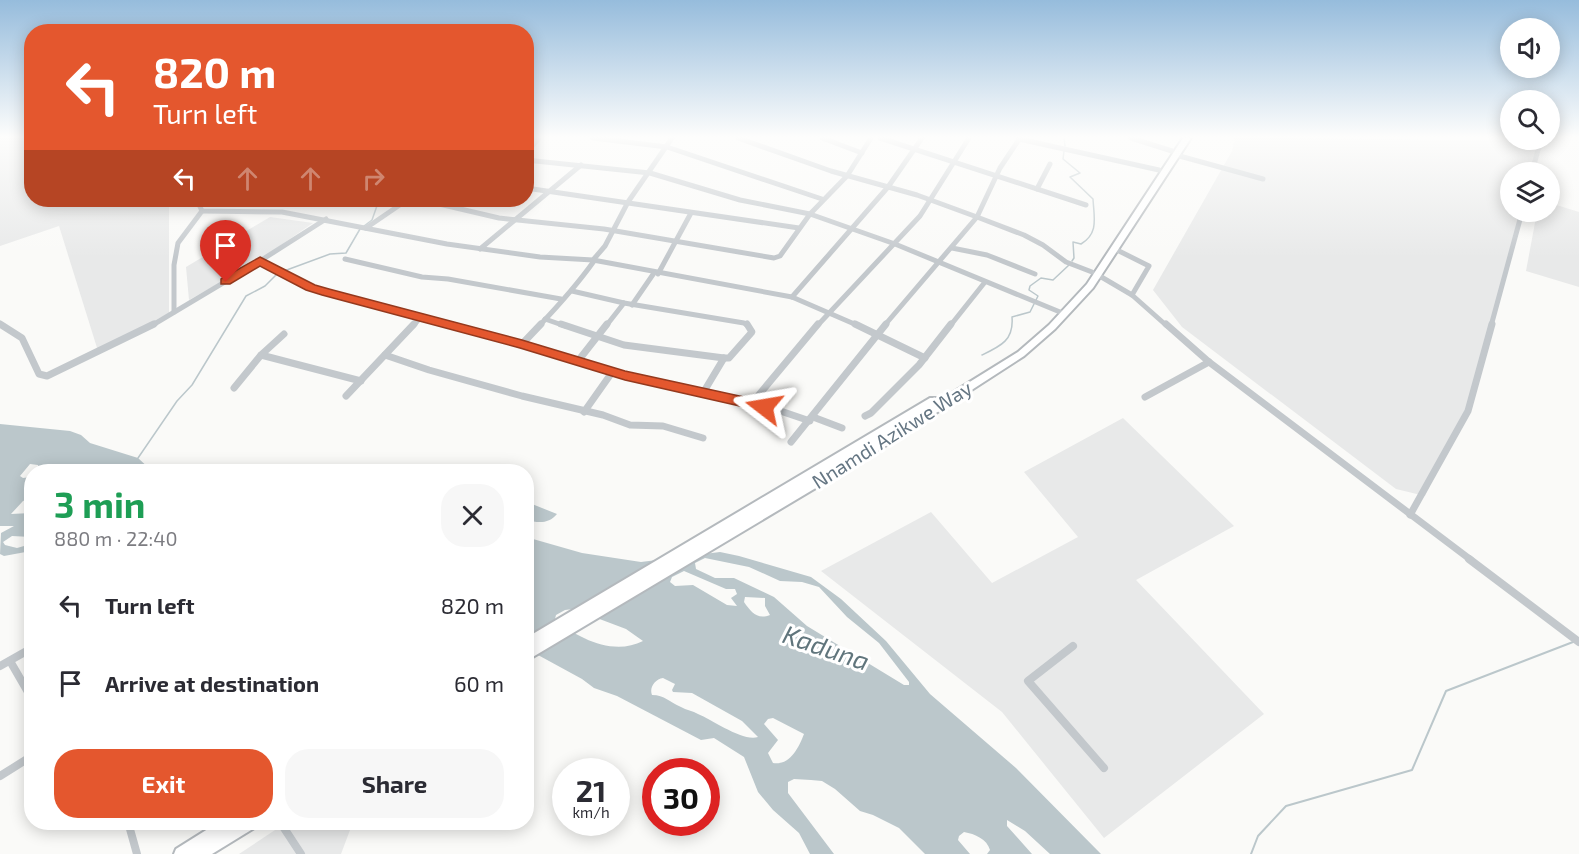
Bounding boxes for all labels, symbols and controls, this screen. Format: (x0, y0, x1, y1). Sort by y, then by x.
map controls (1500, 18, 1560, 222)
button: sound (1500, 18, 1560, 78)
text: 820 m (153, 46, 276, 96)
icon: left (54, 48, 132, 126)
button: search (1500, 90, 1560, 150)
text: Turn left (153, 97, 257, 129)
icon: left (168, 162, 201, 195)
icon: ahead (231, 162, 264, 195)
icon: ahead (294, 162, 327, 195)
icon: right (357, 162, 390, 195)
button: layers (1500, 162, 1560, 222)
pin (200, 220, 251, 282)
icon: arrive (209, 229, 242, 262)
position arrow (732, 375, 796, 439)
street label: Nnamdi Azikwe Way (807, 375, 976, 493)
text: 3 min (54, 482, 145, 525)
button: close (441, 484, 504, 547)
text: 880 m · 22:40 (54, 526, 178, 550)
icon: left (54, 589, 87, 622)
text: Turn left (105, 592, 194, 618)
text: 820 m (441, 592, 504, 618)
water label: Kaduna (779, 617, 874, 676)
icon: arrive (54, 667, 87, 700)
text: Arrive at destination (105, 670, 319, 696)
text: 60 m (454, 670, 504, 696)
button: Exit (54, 749, 273, 818)
button: Share (285, 749, 504, 818)
speed limit sign: 30 (642, 758, 720, 836)
text: 21 (576, 772, 606, 808)
text: km/h (572, 803, 610, 821)

